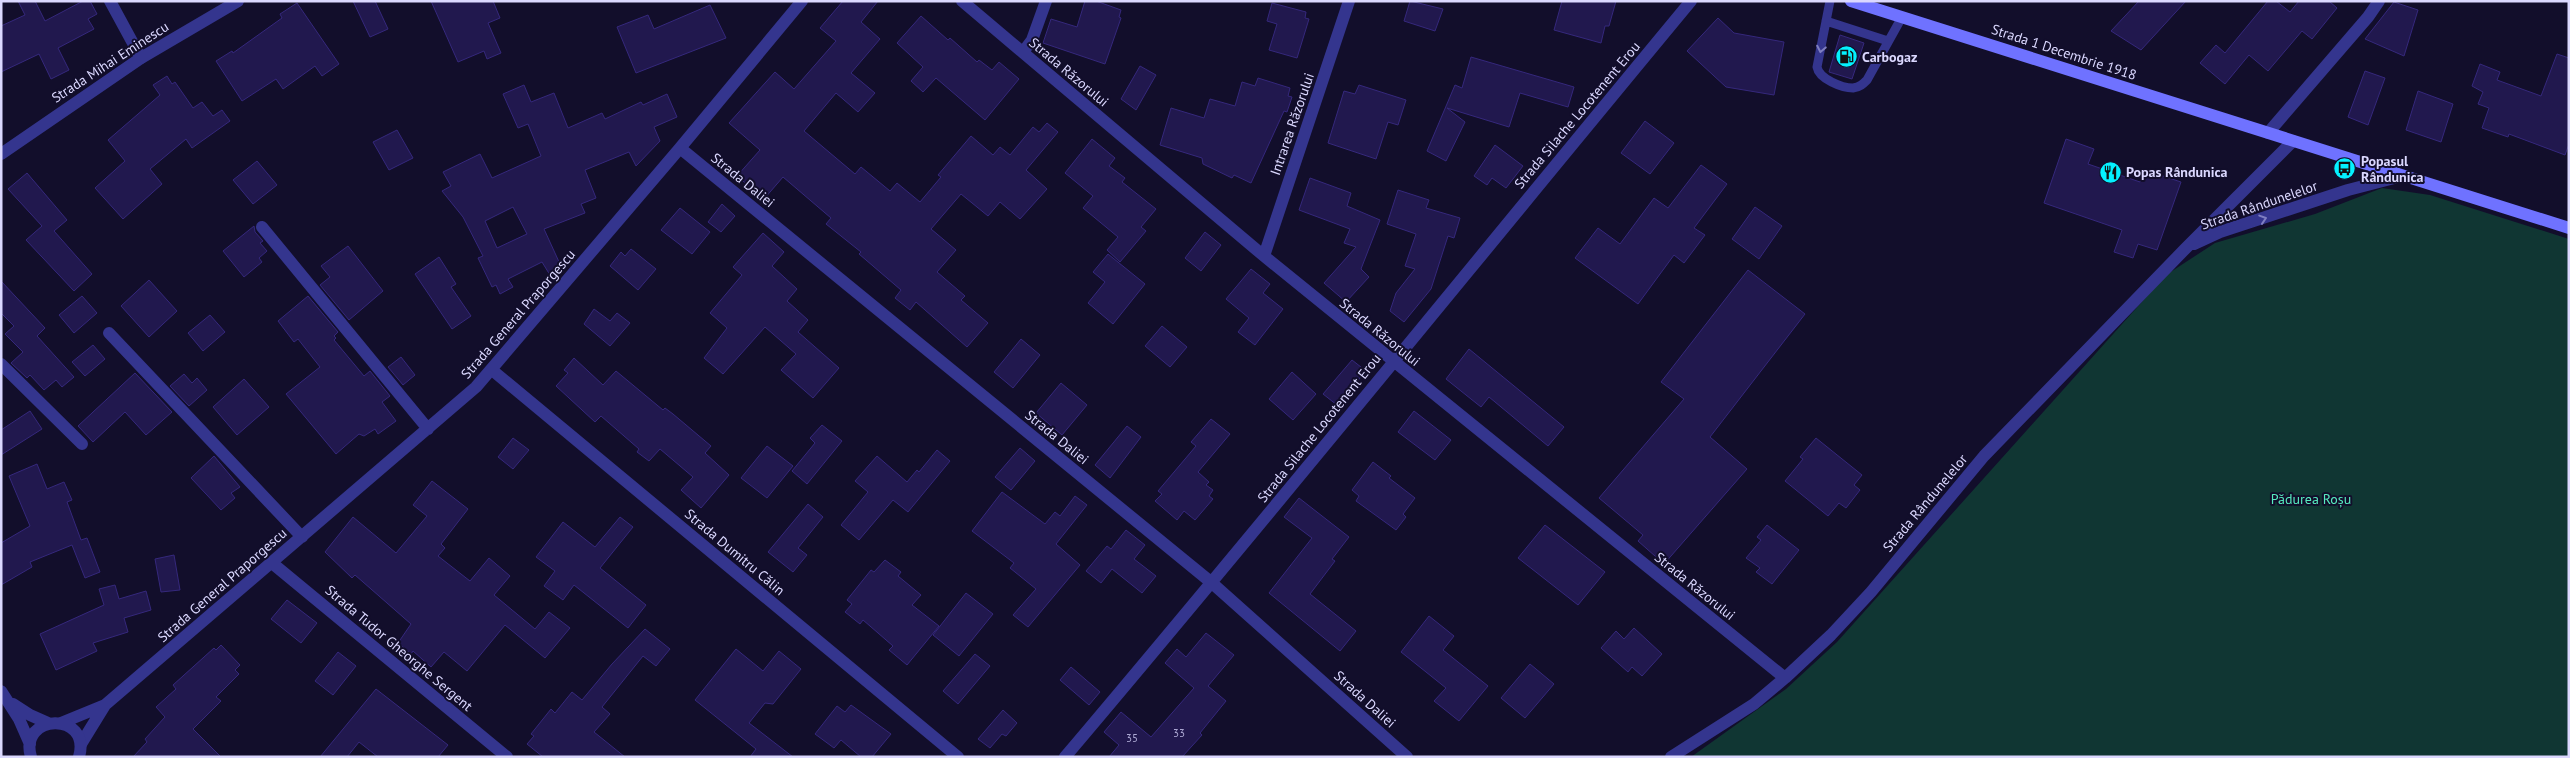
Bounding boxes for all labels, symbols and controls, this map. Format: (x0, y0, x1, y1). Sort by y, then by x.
street label: Strada Mihai Eminescu (48, 17, 172, 107)
street label: Strada 1 Decembrie 1918 (1989, 20, 2139, 84)
street label: Strada Răzorului (1025, 33, 1113, 111)
street label: Strada Silache Locotenent Erou (1510, 38, 1644, 192)
one-way arrow (1816, 45, 1827, 53)
fuel station icon: Carbogaz (1834, 45, 1858, 69)
place label: Carbogaz (1862, 48, 1917, 66)
street label: Intrarea Răzorului (1266, 70, 1318, 178)
street label: Strada Daliei (707, 149, 779, 211)
place label: Popasul Rândunica (2361, 152, 2424, 186)
bus stop icon: Popasul Rândunica (2333, 157, 2357, 181)
restaurant icon: Popas Rândunica (2098, 160, 2122, 184)
place label: Popas Rândunica (2126, 163, 2228, 181)
street label: Strada Rândunelelor (2198, 177, 2320, 233)
one-way arrow (2258, 214, 2266, 224)
street label: Strada General Praporgescu (457, 246, 579, 382)
street label: Strada Răzorului (1336, 294, 1424, 370)
street label: Strada Silache Locotenent Erou (1253, 350, 1385, 506)
street label: Strada Daliei (1021, 406, 1093, 468)
street label: Strada Rândunelelor (1879, 450, 1971, 556)
park label: Pădurea Roșu (2271, 490, 2351, 508)
street label: Strada Dumitru Călin (681, 505, 789, 599)
street label: Strada General Praporgescu (154, 524, 290, 646)
street label: Strada Răzorului (1651, 548, 1739, 624)
street label: Strada Tudor Gheorghe Sergent (322, 581, 477, 715)
street label: Strada Daliei (1330, 667, 1400, 731)
house number: 33 (1173, 726, 1185, 740)
house number: 35 (1126, 731, 1138, 745)

